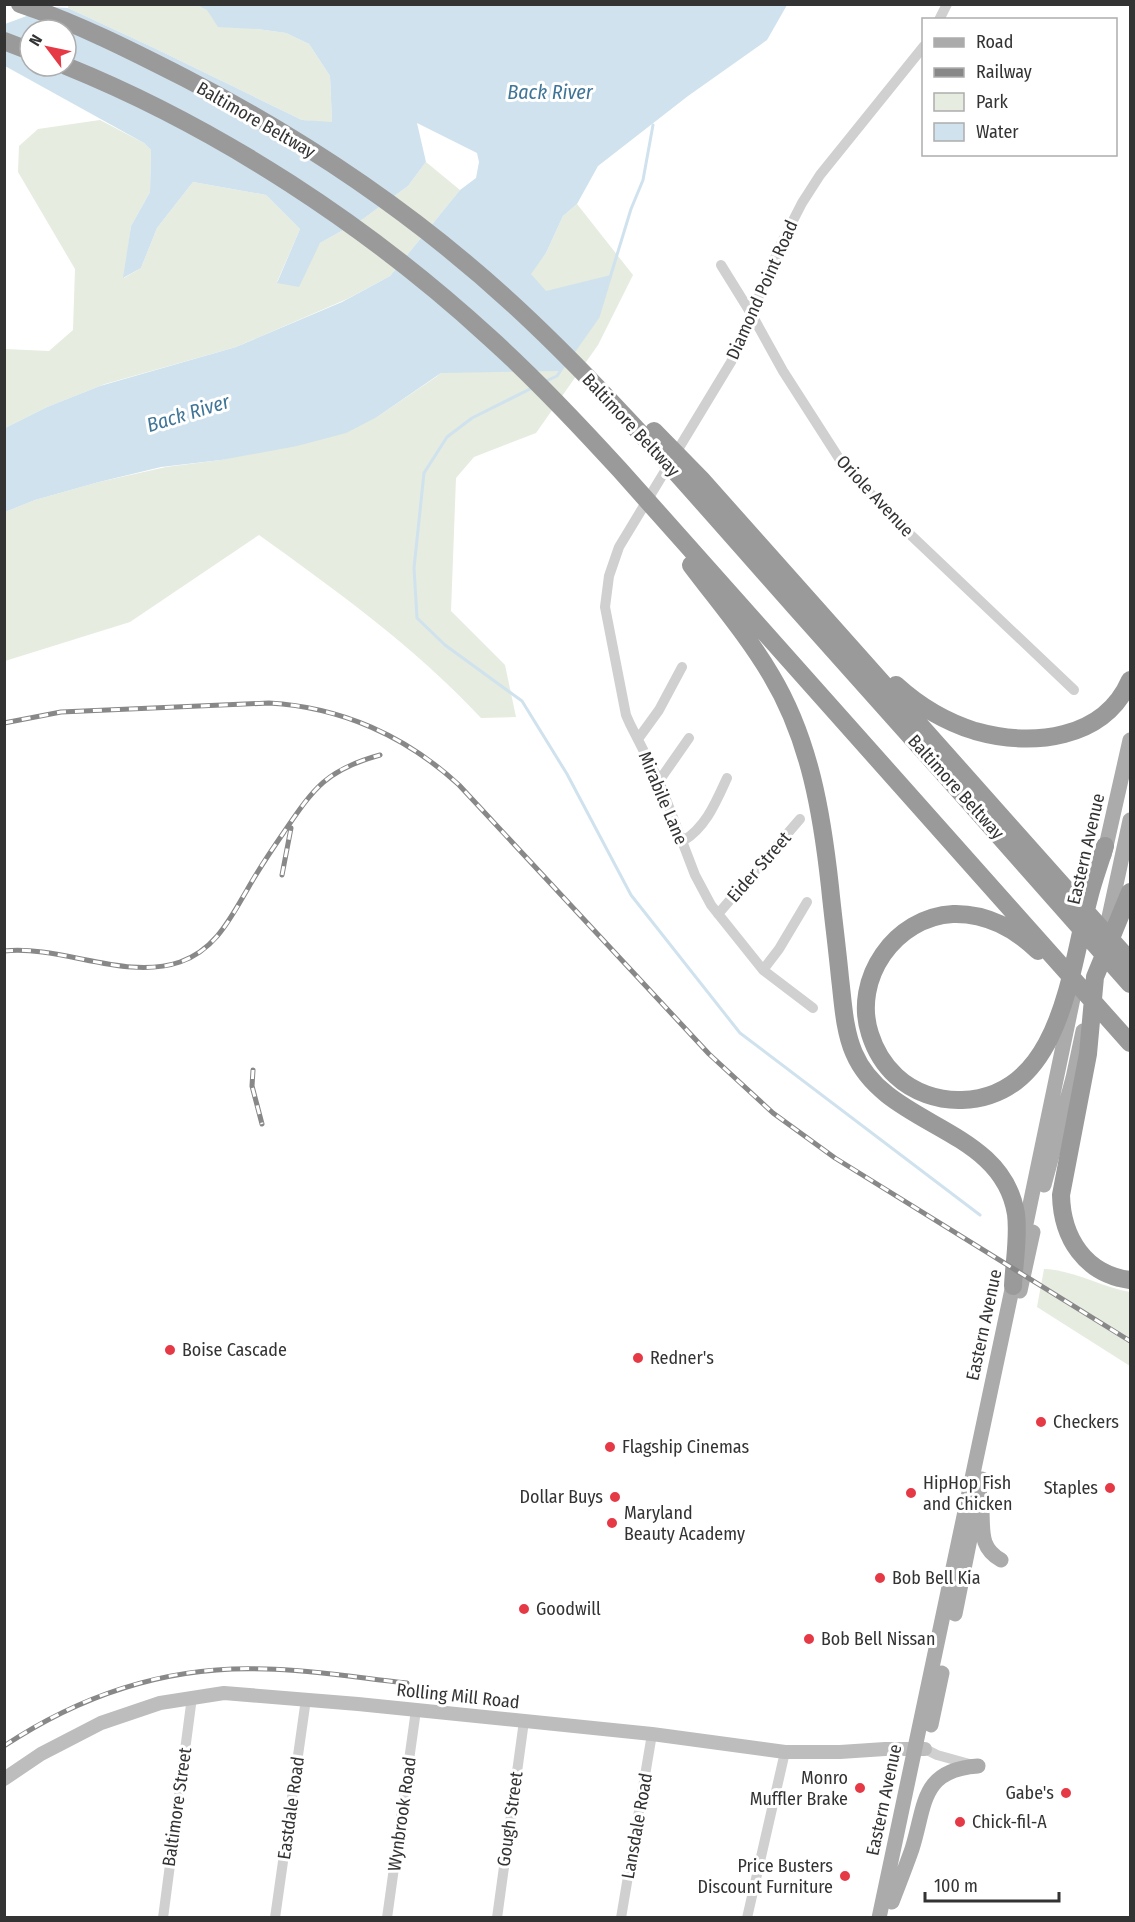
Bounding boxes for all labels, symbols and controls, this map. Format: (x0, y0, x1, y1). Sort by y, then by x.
north arrow (18, 18, 78, 78)
legend (922, 18, 1117, 156)
text: N (25, 31, 46, 49)
text: Road (976, 31, 1013, 53)
text: Railway (976, 61, 1032, 83)
street label: Baltimore Beltway (193, 77, 319, 163)
water label: Back River (507, 80, 594, 104)
text: Park (976, 91, 1009, 113)
text: Water (976, 121, 1019, 143)
street label: Diamond Point Road (721, 217, 803, 363)
street label: Baltimore Beltway (577, 369, 685, 481)
water label: Back River (144, 389, 233, 437)
street label: Oriole Avenue (832, 451, 918, 541)
street label: Baltimore Beltway (903, 730, 1009, 844)
street label: Mirabile Lane (634, 748, 692, 848)
street label: Eastern Avenue (1063, 791, 1109, 907)
street label: Eider Street (722, 827, 796, 907)
street label: Eastern Avenue (961, 1267, 1007, 1383)
place label: Boise Cascade (182, 1339, 287, 1361)
marker: Boise Cascade (163, 1343, 177, 1357)
place label: Redner's (650, 1347, 714, 1369)
marker: Redner's (631, 1351, 645, 1365)
place label: Checkers (1053, 1411, 1119, 1433)
marker: Checkers (1034, 1415, 1048, 1429)
place label: Flagship Cinemas (622, 1436, 749, 1458)
marker: Flagship Cinemas (603, 1440, 617, 1454)
place label: HipHop Fish and Chicken (923, 1472, 1012, 1515)
place label: Staples (1044, 1477, 1098, 1499)
marker: Staples (1103, 1481, 1117, 1495)
place label: Dollar Buys (519, 1486, 603, 1508)
marker: HipHop Fish and Chicken (904, 1486, 918, 1500)
marker: Dollar Buys (608, 1490, 622, 1504)
place label: Maryland Beauty Academy (624, 1502, 745, 1545)
marker: Maryland Beauty Academy (605, 1516, 619, 1530)
place label: Bob Bell Kia (892, 1567, 981, 1589)
marker: Bob Bell Kia (873, 1571, 887, 1585)
place label: Goodwill (536, 1598, 601, 1620)
marker: Goodwill (517, 1602, 531, 1616)
place label: Bob Bell Nissan (821, 1628, 935, 1650)
marker: Bob Bell Nissan (802, 1632, 816, 1646)
street label: Rolling Mill Road (395, 1679, 521, 1713)
street label: Eastern Avenue (861, 1742, 907, 1858)
street label: Baltimore Street (158, 1746, 196, 1868)
street label: Eastdale Road (273, 1755, 309, 1861)
street label: Wynbrook Road (383, 1755, 421, 1873)
place label: Monro Muffler Brake (750, 1767, 848, 1810)
street label: Gough Street (492, 1770, 528, 1868)
street label: Lansdale Road (617, 1771, 657, 1881)
marker: Monro Muffler Brake (853, 1781, 867, 1795)
place label: Gabe's (1005, 1782, 1054, 1804)
marker: Gabe's (1059, 1786, 1073, 1800)
place label: Chick-fil-A (972, 1811, 1047, 1833)
marker: Chick-fil-A (953, 1815, 967, 1829)
place label: Price Busters Discount Furniture (698, 1855, 833, 1898)
scale bar (925, 1865, 1058, 1903)
marker: Price Busters Discount Furniture (838, 1869, 852, 1883)
text: 100 m (934, 1875, 978, 1897)

